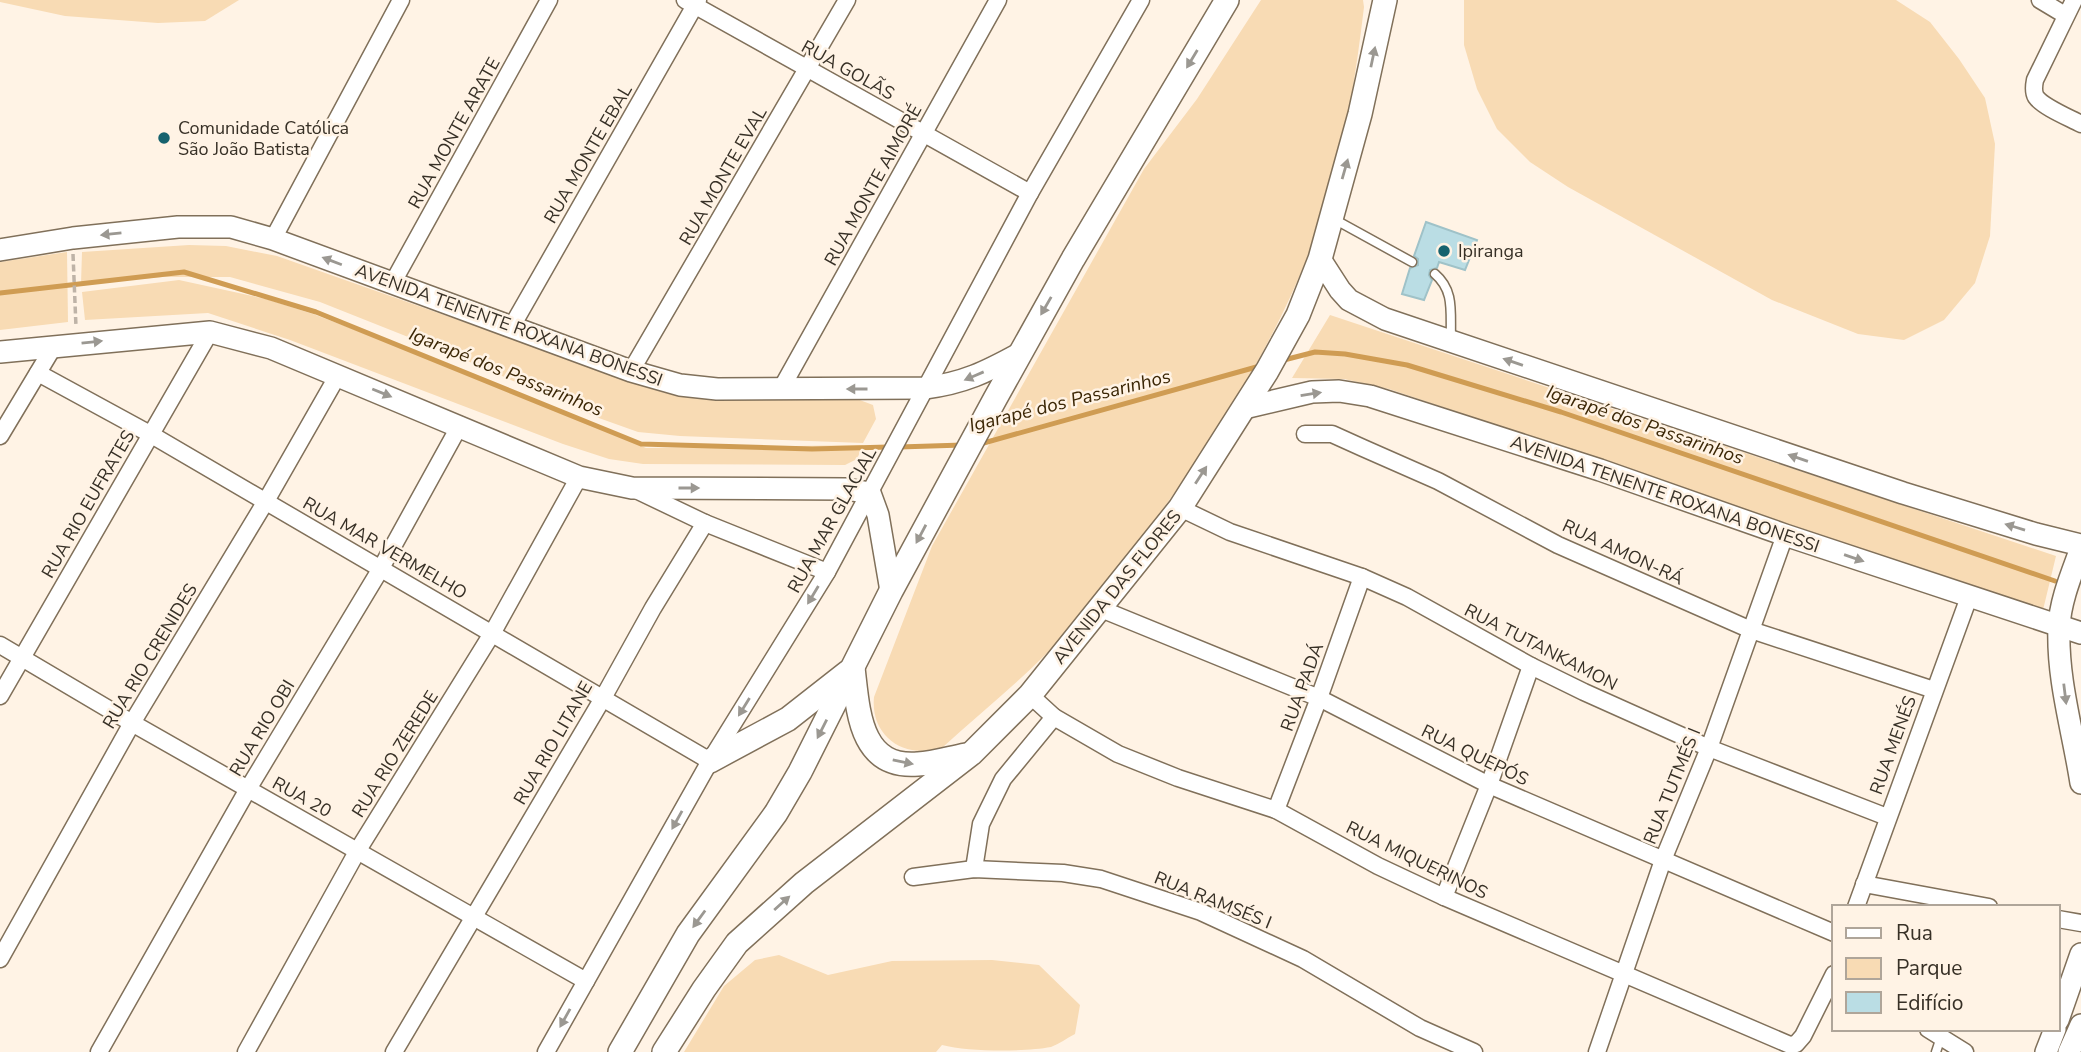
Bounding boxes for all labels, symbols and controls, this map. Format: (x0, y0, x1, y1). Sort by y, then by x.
street label: RUA GOLÃS (797, 34, 899, 106)
one-way arrow (1367, 46, 1378, 68)
one-way arrow (1186, 49, 1198, 68)
street label: RUA MONTE ARATE (402, 53, 506, 213)
street label: RUA MONTE EBAL (538, 80, 638, 228)
street label: RUA MONTE AIMORÉ (819, 100, 927, 270)
street label: RUA MONTE EVAL (674, 102, 772, 250)
place label: Comunidade Católica São João Batista (178, 116, 349, 161)
marker: Comunidade Católica São João Batista (156, 130, 172, 146)
one-way arrow (1340, 158, 1350, 179)
one-way arrow (99, 229, 121, 240)
place label: Ipiranga (1458, 239, 1523, 263)
marker: Ipiranga (1436, 243, 1452, 259)
one-way arrow (321, 256, 342, 267)
street label: AVENIDA TENENTE ROXANA BONESSI (352, 258, 666, 392)
one-way arrow (1040, 297, 1052, 316)
water label: Igarapé dos Passarinhos (405, 321, 607, 423)
one-way arrow (81, 337, 103, 348)
one-way arrow (1503, 356, 1524, 367)
water label: Igarapé dos Passarinhos (966, 363, 1174, 439)
one-way arrow (964, 371, 985, 382)
water label: Igarapé dos Passarinhos (1543, 379, 1747, 471)
one-way arrow (846, 383, 868, 394)
one-way arrow (371, 388, 392, 399)
one-way arrow (1300, 388, 1322, 399)
street label: RUA RIO EUFRATES (36, 426, 140, 582)
street label: AVENIDA TENENTE ROXANA BONESSI (1507, 430, 1823, 558)
street label: RUA MAR GLACIAL (782, 443, 882, 597)
one-way arrow (1788, 452, 1809, 463)
one-way arrow (1194, 466, 1208, 484)
one-way arrow (678, 482, 700, 494)
street label: RUA MAR VERMELHO (298, 491, 472, 605)
street label: AVENIDA DAS FLORES (1047, 505, 1187, 669)
street label: RUA AMON-RÁ (1559, 513, 1687, 591)
one-way arrow (2004, 522, 2025, 532)
one-way arrow (916, 524, 927, 544)
one-way arrow (1844, 553, 1865, 564)
street label: RUA RIO CRENIDES (97, 579, 203, 733)
one-way arrow (806, 586, 819, 605)
street label: RUA TUTANKAMON (1460, 598, 1622, 696)
street label: RUA PADÁ (1275, 640, 1329, 734)
street label: RUA RIO OBI (224, 675, 300, 781)
street label: RUA RIO LITANE (508, 677, 598, 809)
one-way arrow (2059, 683, 2070, 705)
street label: RUA RIO ZEREDE (346, 686, 444, 822)
street label: RUA MENÉS (1864, 692, 1922, 798)
one-way arrow (737, 697, 750, 717)
one-way arrow (817, 719, 828, 739)
street label: RUA QUEPÓS (1417, 719, 1533, 791)
street label: RUA TUTMÉS I (1638, 724, 1706, 848)
one-way arrow (892, 756, 914, 767)
street label: RUA 20 (268, 771, 336, 823)
one-way arrow (671, 810, 683, 830)
street label: RUA MIQUERINOS (1342, 815, 1492, 905)
street label: RUA RAMSÉS I (1151, 865, 1275, 935)
one-way arrow (773, 896, 790, 912)
legend (1832, 905, 2060, 1031)
one-way arrow (692, 910, 706, 928)
text: Rua (1896, 919, 1933, 947)
text: Parque (1896, 954, 1963, 982)
text: Edifício (1896, 989, 1963, 1017)
one-way arrow (559, 1009, 571, 1028)

